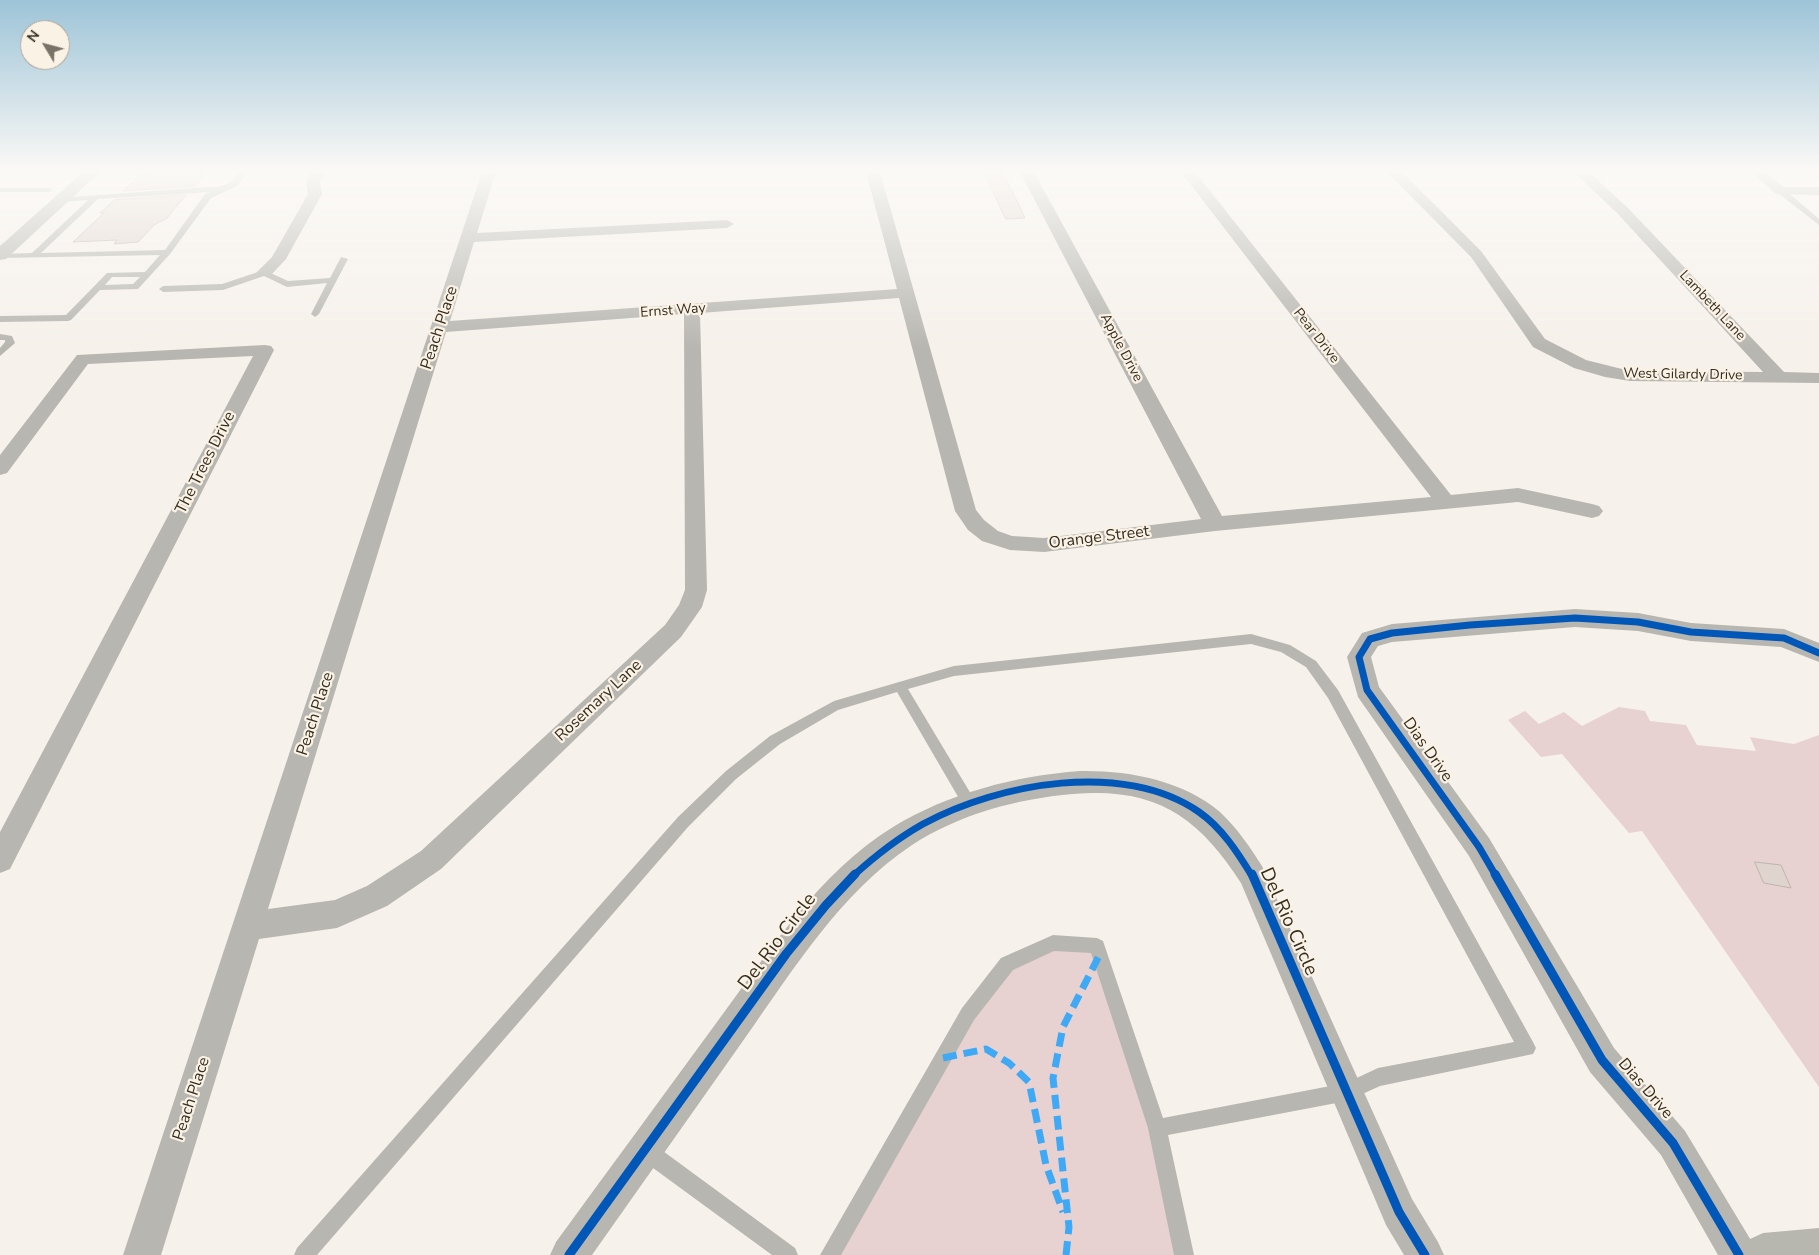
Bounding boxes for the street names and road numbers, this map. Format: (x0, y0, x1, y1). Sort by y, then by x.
street label: Lambeth Lane (1675, 268, 1749, 344)
street label: Peach Place (418, 284, 462, 372)
street label: Ernst Way (640, 300, 706, 322)
street label: Pear Drive (1289, 305, 1343, 367)
street label: Apple Drive (1096, 311, 1146, 385)
street label: West Gilardy Drive (1623, 366, 1743, 384)
street label: The Trees Drive (172, 409, 240, 517)
street label: Orange Street (1048, 522, 1150, 554)
street label: Rosemary Lane (552, 656, 646, 746)
street label: Peach Place (294, 670, 338, 758)
street label: Dias Drive (1398, 714, 1456, 786)
street label: Del Rio Circle (1254, 865, 1322, 979)
street label: Del Rio Circle (734, 889, 822, 995)
street label: Peach Place (170, 1055, 214, 1143)
street label: Dias Drive (1614, 1055, 1676, 1123)

